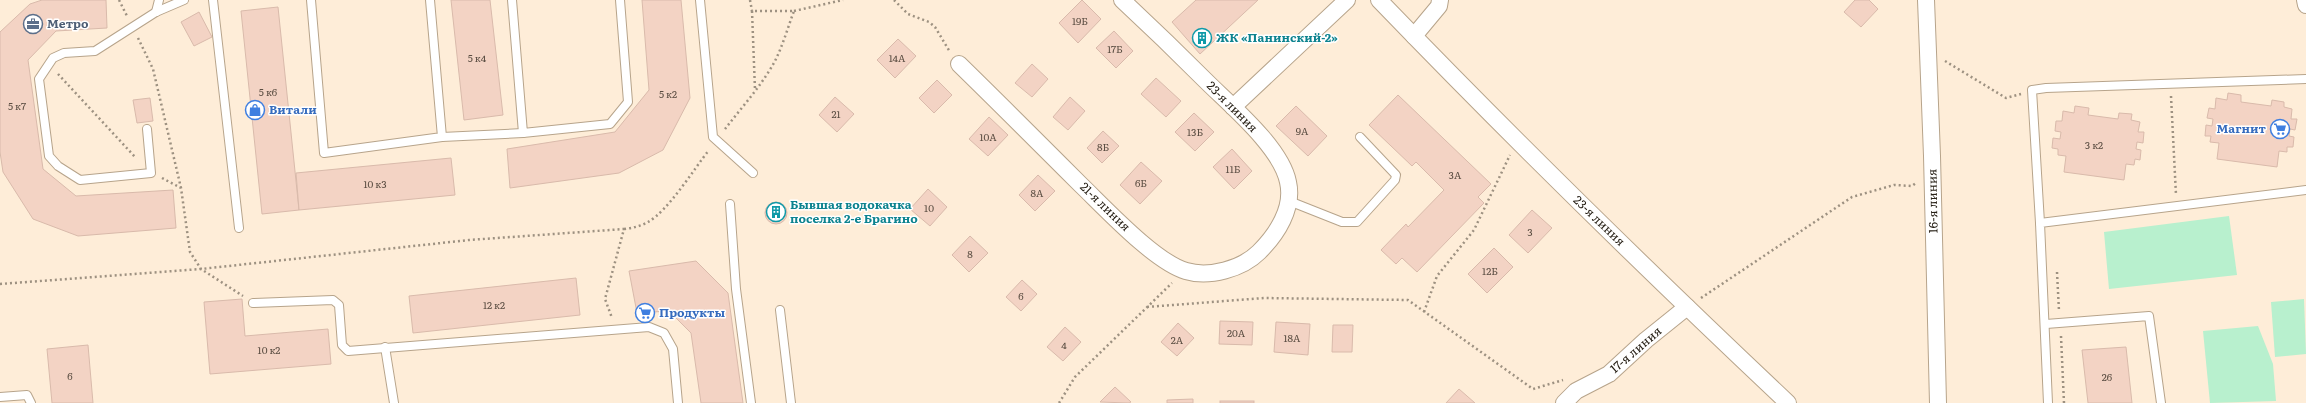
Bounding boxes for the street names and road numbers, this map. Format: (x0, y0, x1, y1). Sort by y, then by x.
street label: 23-я линия (1203, 77, 1262, 136)
street label: 16-я линия (1922, 169, 1942, 233)
street label: 21-я линия (1076, 178, 1135, 235)
street label: 23-я линия (1570, 191, 1630, 250)
street label: 17-я линия (1606, 322, 1665, 377)

